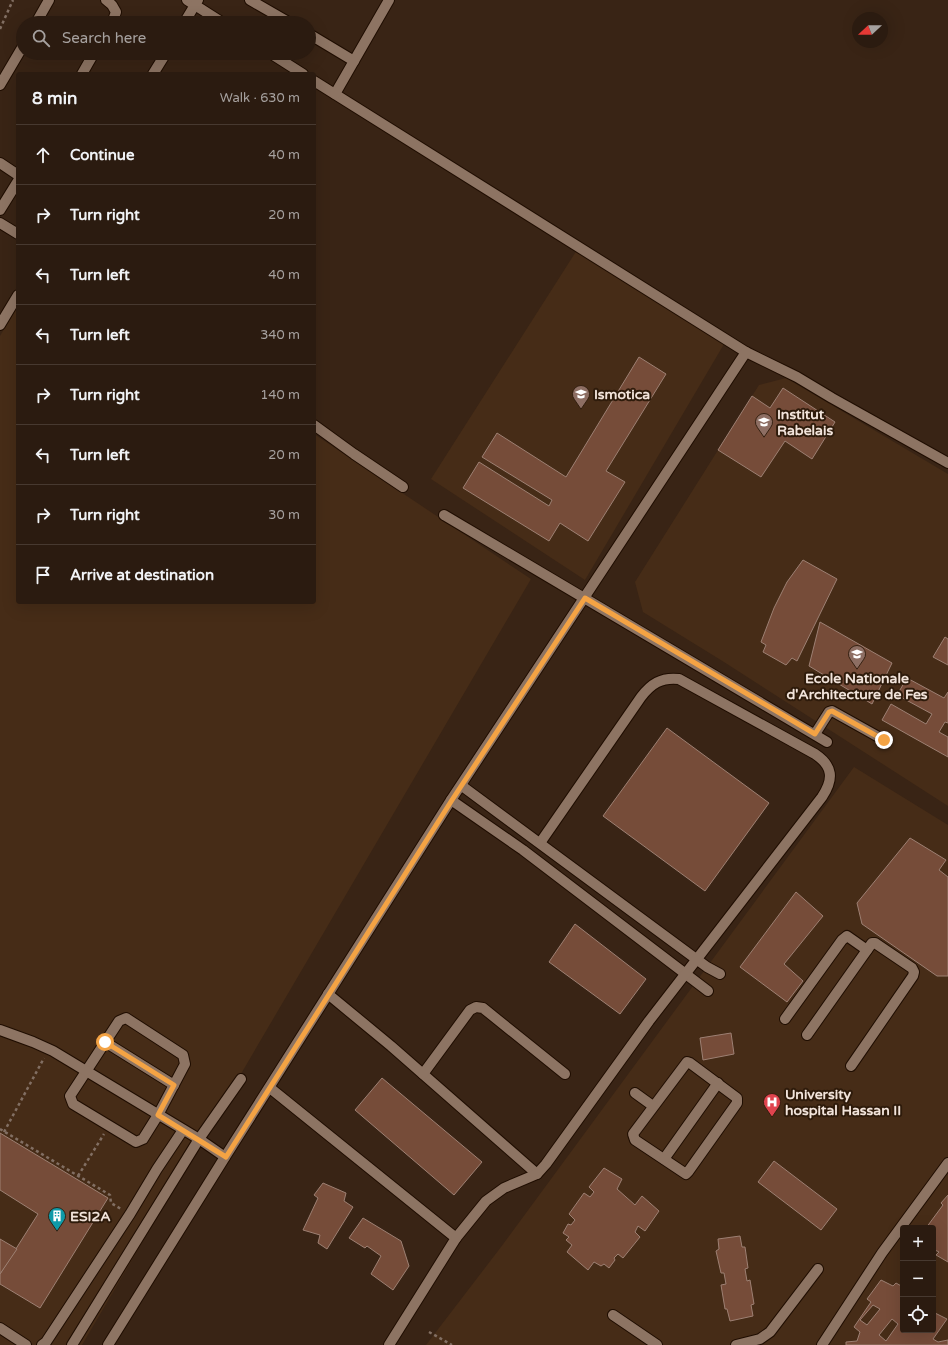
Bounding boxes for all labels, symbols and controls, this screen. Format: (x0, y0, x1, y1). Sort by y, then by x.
north arrow (852, 12, 888, 48)
search box (16, 16, 316, 60)
icon: search (30, 27, 52, 49)
text: Search here (62, 29, 146, 47)
text: 8 min (32, 88, 77, 109)
text: Walk · 630 m (220, 90, 300, 106)
icon: ahead (32, 144, 54, 166)
text: Continue (70, 146, 134, 164)
text: 40 m (268, 147, 300, 163)
icon: right (32, 204, 54, 226)
text: Turn right (70, 206, 140, 224)
text: 20 m (268, 207, 300, 223)
icon: left (32, 264, 54, 286)
text: Turn left (70, 266, 130, 284)
text: 40 m (268, 267, 300, 283)
icon: left (32, 324, 54, 346)
text: Turn left (70, 326, 130, 344)
text: 340 m (260, 327, 300, 343)
icon: right (32, 384, 54, 406)
school or university icon: Ismotica (571, 384, 591, 409)
text: Turn right (70, 386, 140, 404)
place label: Ismotica (594, 386, 650, 403)
text: 140 m (260, 387, 300, 403)
place label: Institut Rabelais (777, 406, 833, 439)
school or university icon: Institut Rabelais (754, 412, 774, 437)
icon: left (32, 444, 54, 466)
text: Turn left (70, 446, 130, 464)
text: 20 m (268, 447, 300, 463)
icon: right (32, 504, 54, 526)
text: Turn right (70, 506, 140, 524)
text: 30 m (268, 507, 300, 523)
icon: arrive (32, 564, 54, 586)
text: Arrive at destination (70, 566, 214, 584)
school or university icon: Ecole Nationale d'Architecture de Fes (847, 644, 867, 669)
place label: Ecole Nationale d'Architecture de Fes (786, 670, 928, 703)
route end (875, 731, 893, 749)
route start (96, 1033, 114, 1051)
place label: University hospital Hassan II (785, 1086, 901, 1119)
hospital icon: University hospital Hassan II (762, 1092, 782, 1117)
building icon: ESI2A (47, 1206, 67, 1231)
place label: ESI2A (70, 1208, 111, 1225)
map controls (900, 1225, 936, 1333)
button: + (900, 1225, 936, 1261)
button: − (900, 1261, 936, 1297)
button: locate (900, 1297, 936, 1333)

